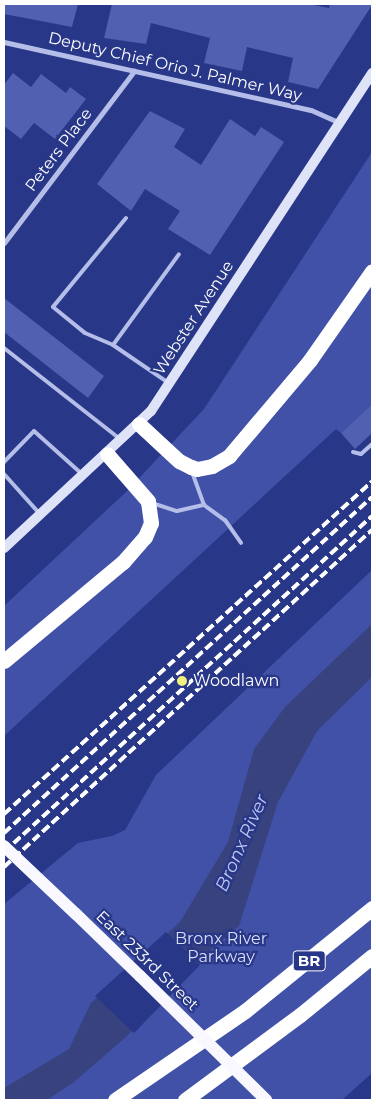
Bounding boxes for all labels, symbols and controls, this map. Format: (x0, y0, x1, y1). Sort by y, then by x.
street label: Deputy Chief Orio J. Palmer Way (46, 28, 304, 106)
street label: Peters Place (22, 105, 96, 195)
street label: Webster Avenue (150, 257, 238, 379)
place label: Woodlawn (193, 671, 279, 691)
marker: Woodlawn (175, 674, 189, 688)
water label: Bronx River (211, 791, 273, 895)
street label: East 233rd Street (92, 907, 202, 1015)
park label: Bronx River Parkway (175, 929, 267, 967)
road number: BR (293, 948, 325, 974)

